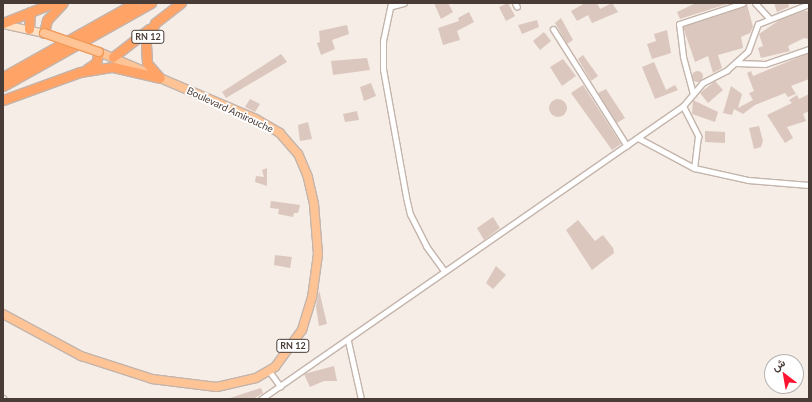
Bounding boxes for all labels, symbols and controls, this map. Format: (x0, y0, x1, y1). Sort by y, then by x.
road number: RN 12 (131, 30, 165, 44)
street label: Boulevard Amirouche (185, 85, 275, 135)
road number: RN 12 (276, 339, 310, 353)
north arrow (764, 354, 804, 394)
text: ش (769, 355, 787, 373)

